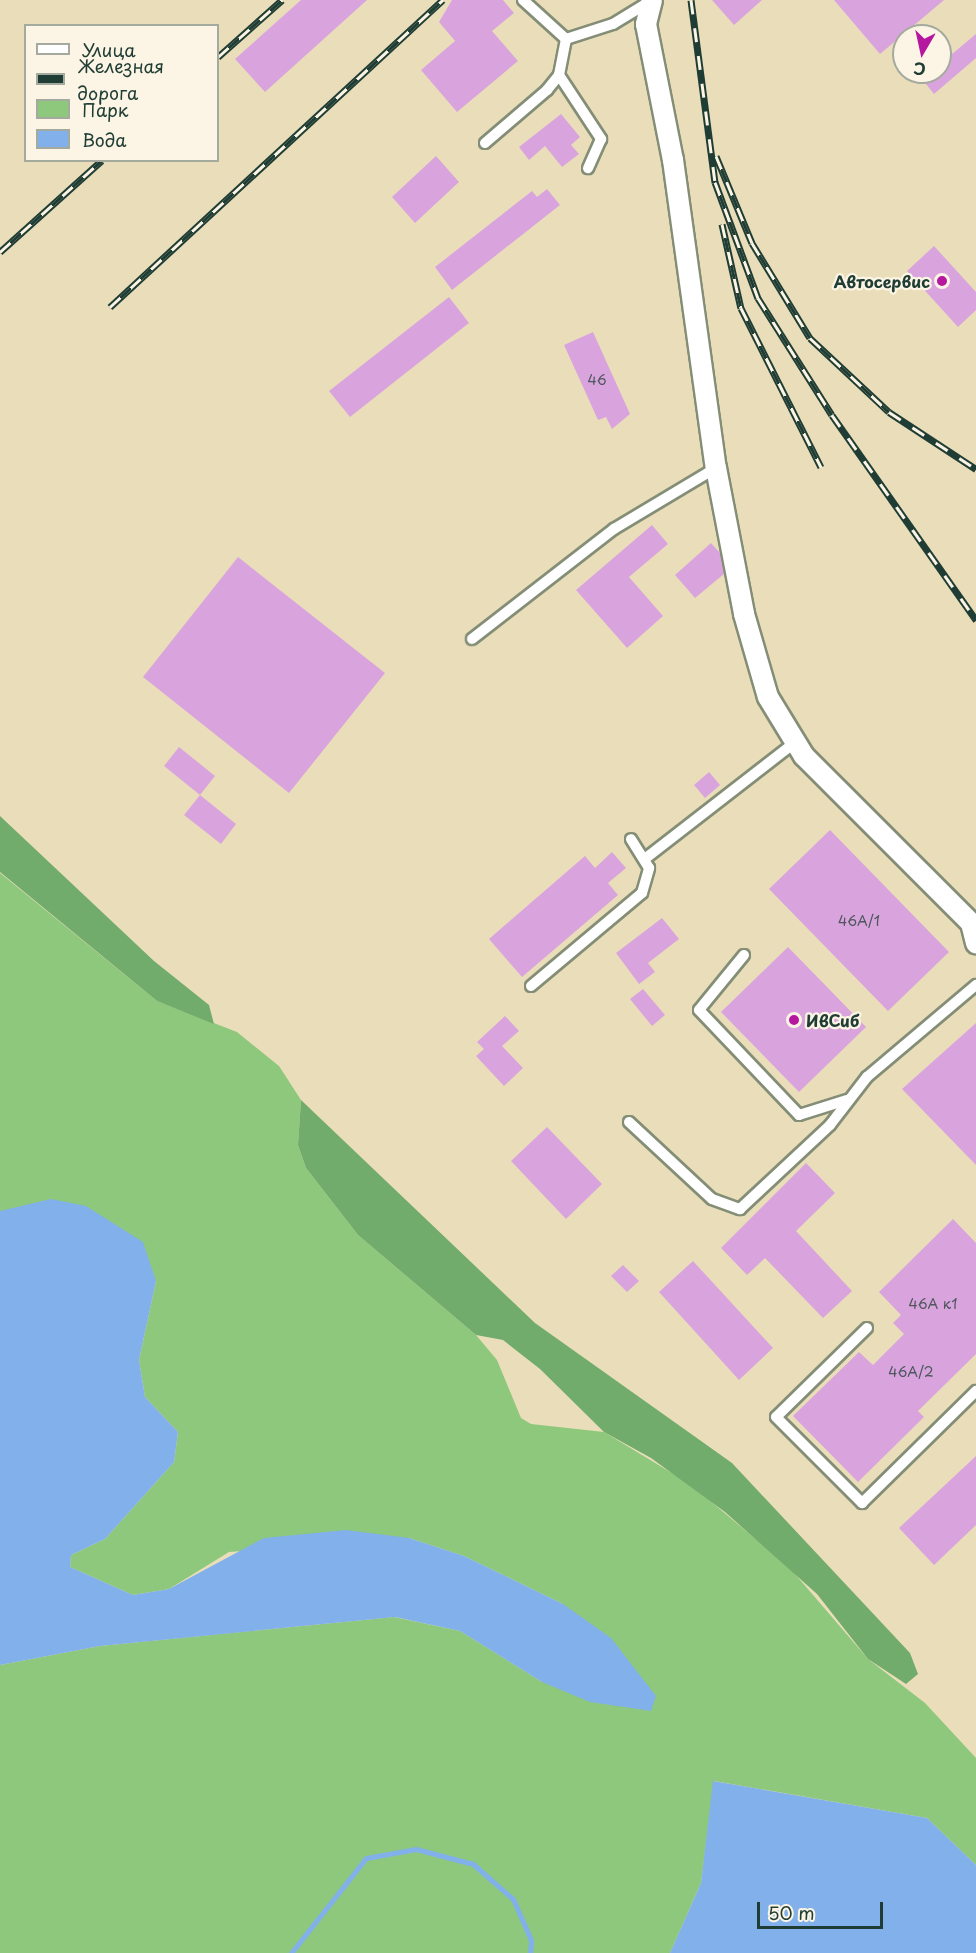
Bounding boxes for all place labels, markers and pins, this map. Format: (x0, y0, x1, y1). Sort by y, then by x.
place label: Автосервис (834, 271, 930, 291)
marker: Автосервис (935, 274, 949, 288)
place label: ИвСиб (806, 1010, 859, 1030)
marker: ИвСиб (787, 1013, 801, 1027)

